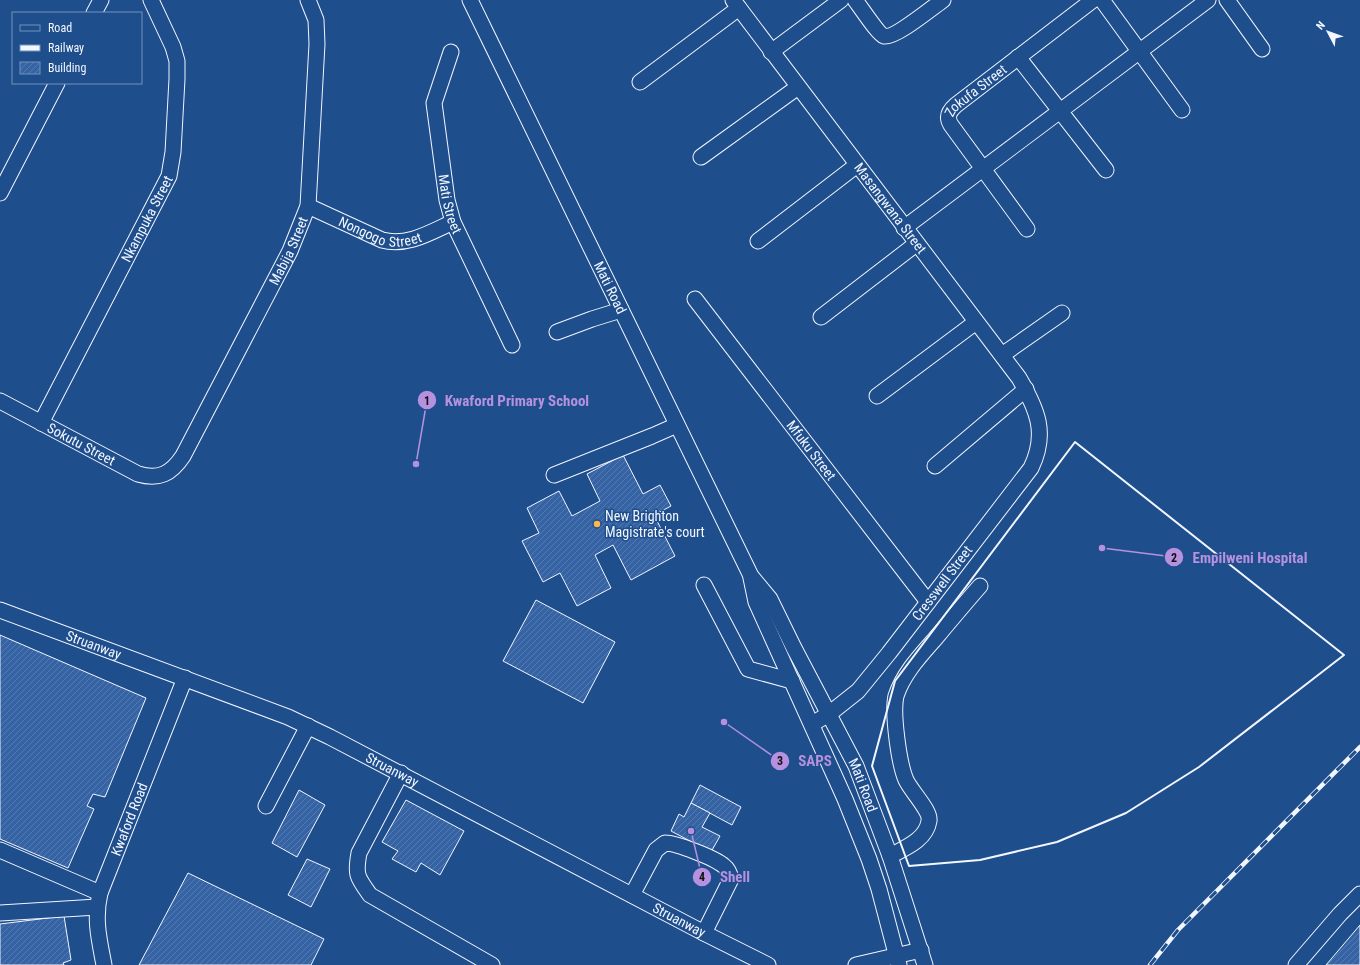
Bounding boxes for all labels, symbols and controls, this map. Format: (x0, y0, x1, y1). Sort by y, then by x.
legend (12, 12, 142, 84)
north arrow (1308, 12, 1348, 52)
text: N (1314, 19, 1328, 33)
text: Road (48, 21, 72, 35)
text: Railway (48, 41, 84, 55)
text: Building (48, 61, 86, 75)
street label: Zokufa Street (941, 61, 1010, 119)
street label: Masangwana Street (851, 160, 930, 257)
street label: Nkampuka Street (118, 173, 176, 265)
street label: Mati Street (436, 173, 465, 236)
street label: Nongogo Street (336, 213, 424, 250)
street label: Mabija Street (266, 214, 311, 288)
street label: Mati Road (591, 259, 630, 316)
callout: Kwaford Primary School (417, 387, 597, 414)
text: Kwaford Primary School (445, 392, 589, 410)
text: 1 (424, 394, 430, 408)
street label: Mfuku Street (783, 417, 839, 483)
street label: Sokutu Street (45, 420, 118, 468)
place label: New Brighton Magistrate's court (605, 508, 705, 540)
marker: New Brighton Magistrate's court (592, 519, 602, 529)
street label: Cresswell Street (909, 542, 975, 624)
callout: Empilweni Hospital (1164, 544, 1315, 571)
text: Empilweni Hospital (1193, 549, 1307, 567)
text: 2 (1171, 551, 1177, 565)
street label: Struanway (64, 627, 124, 662)
callout: SAPS (770, 747, 839, 774)
street label: Struanway (363, 749, 422, 790)
text: SAPS (798, 752, 832, 770)
text: 3 (777, 754, 783, 768)
street label: Mati Road (845, 756, 881, 814)
street label: Kwaford Road (108, 781, 151, 858)
callout: Shell (692, 863, 758, 890)
text: Shell (720, 868, 750, 886)
text: 4 (699, 870, 705, 884)
street label: Struanway (650, 900, 709, 941)

